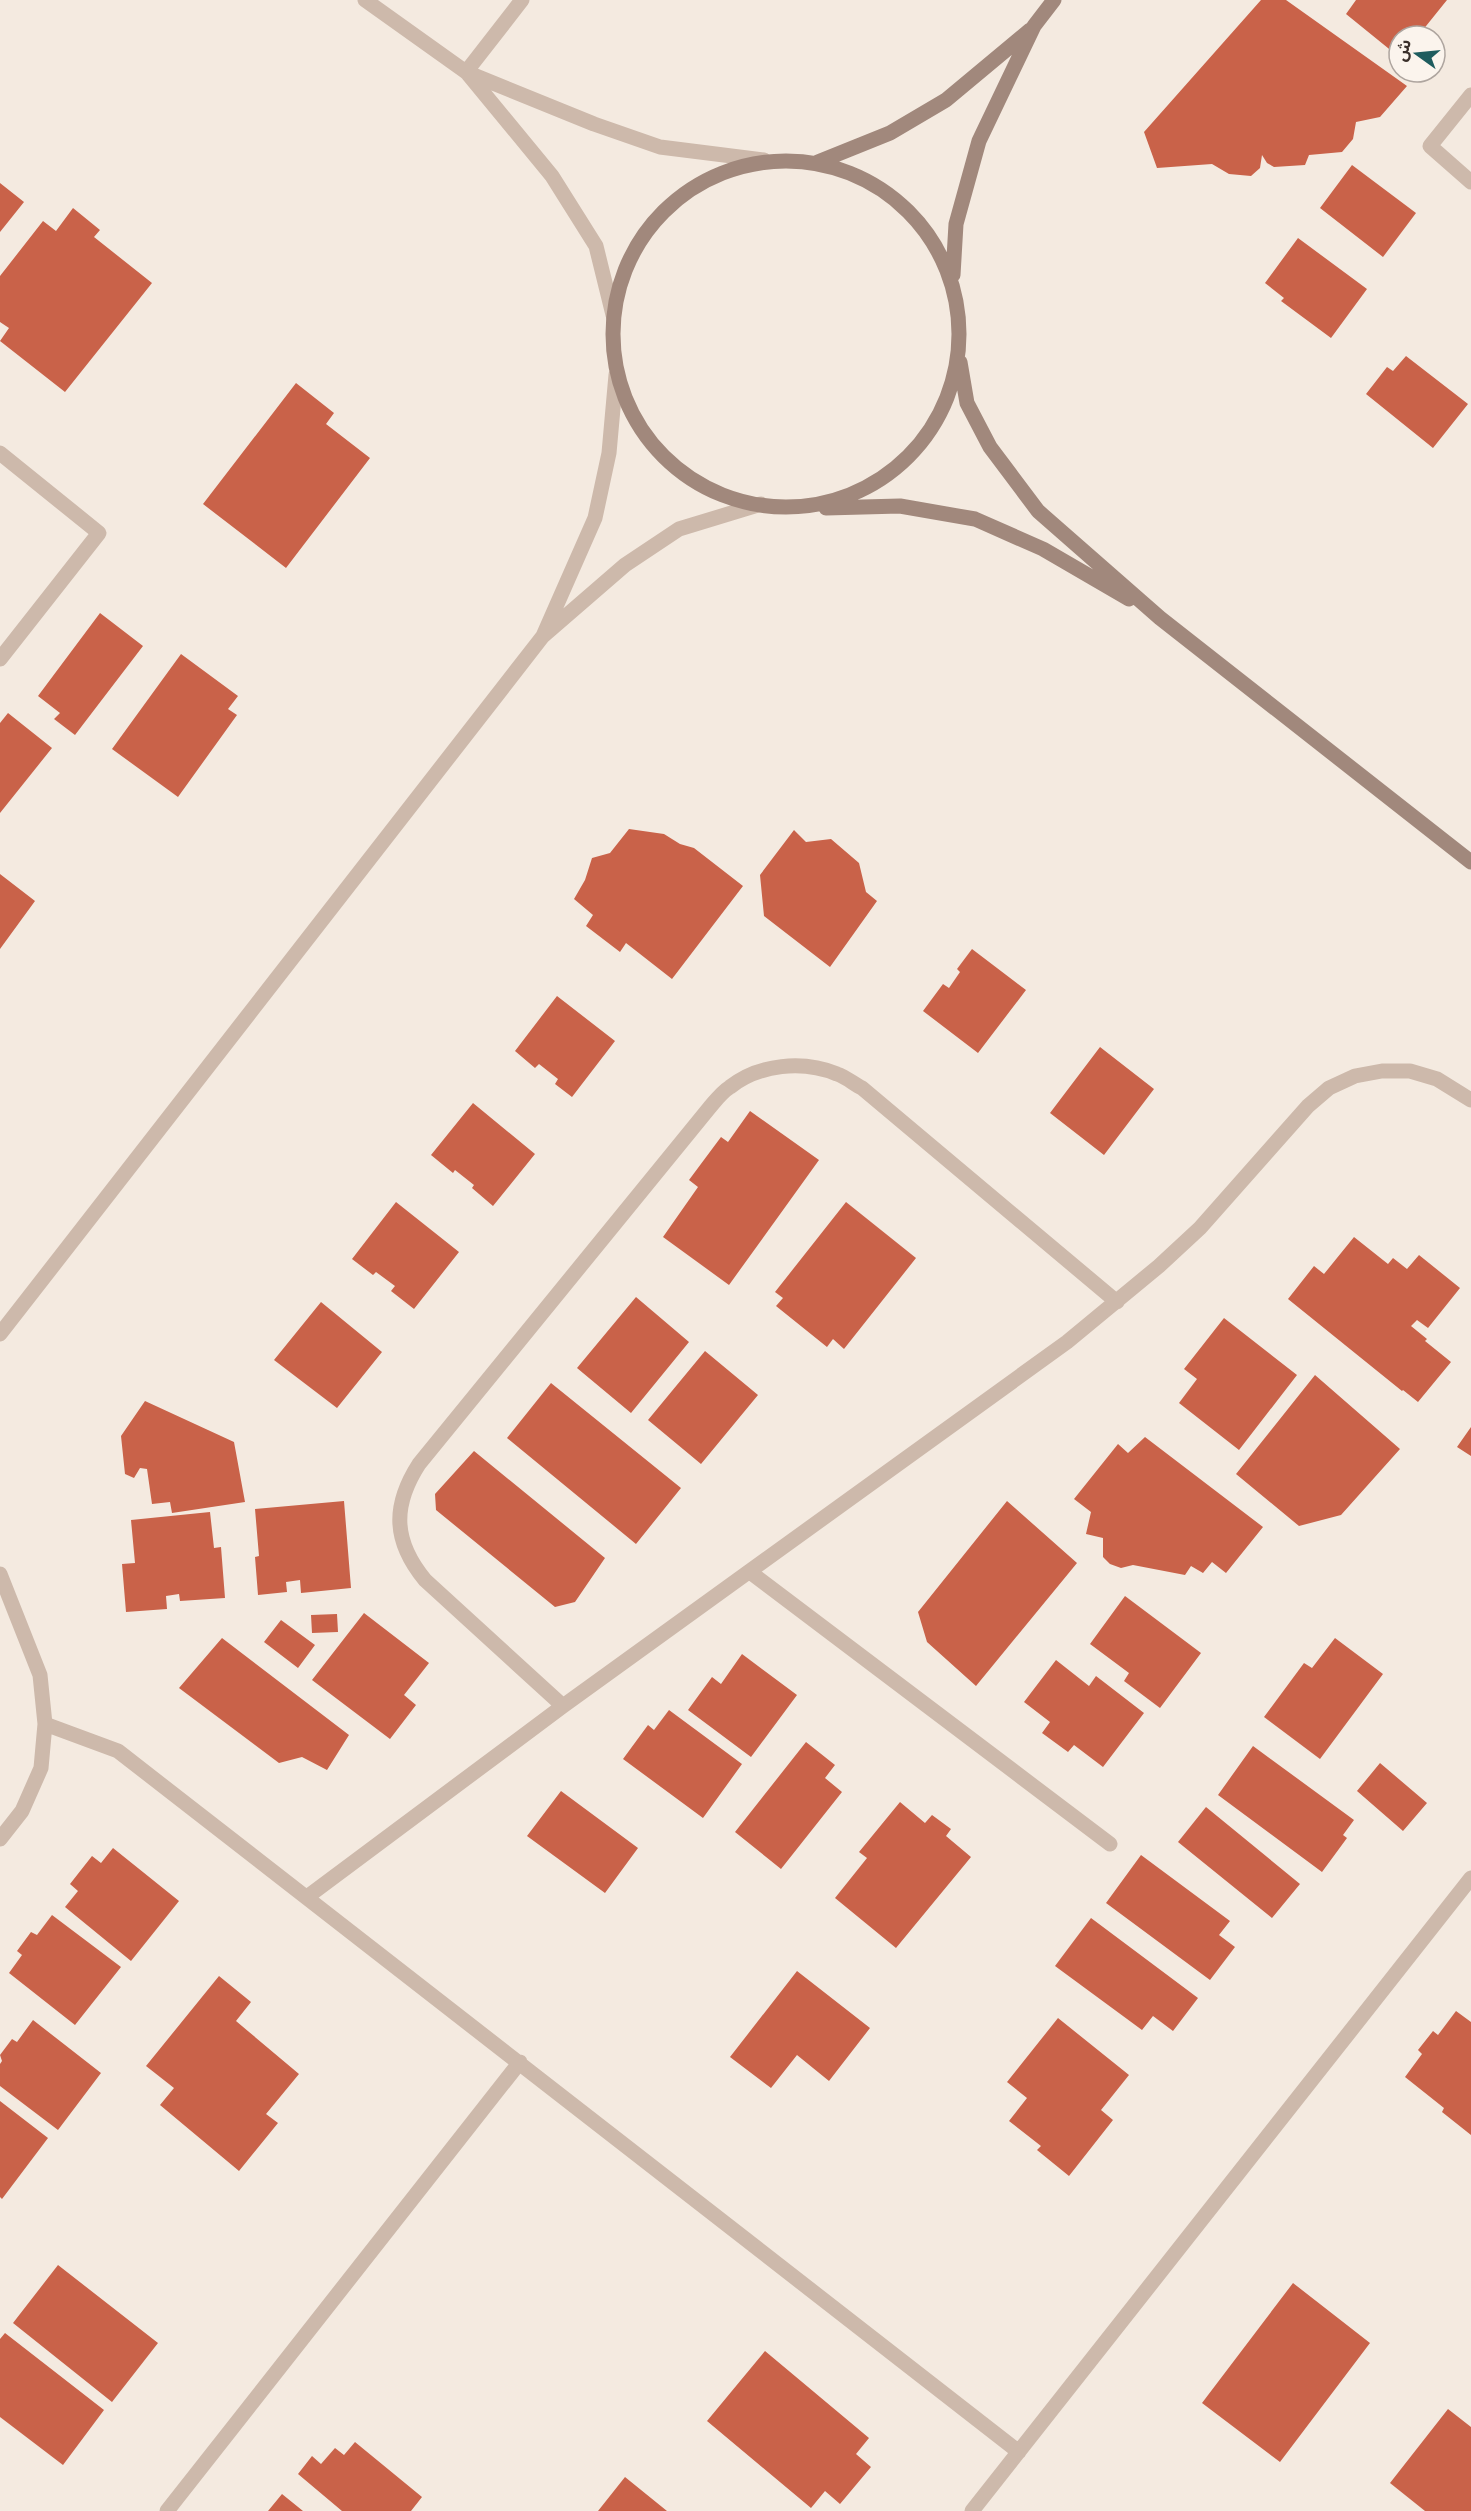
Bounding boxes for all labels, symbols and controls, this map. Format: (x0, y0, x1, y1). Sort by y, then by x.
north arrow (1387, 24, 1447, 84)
text: ش (1391, 37, 1415, 63)

